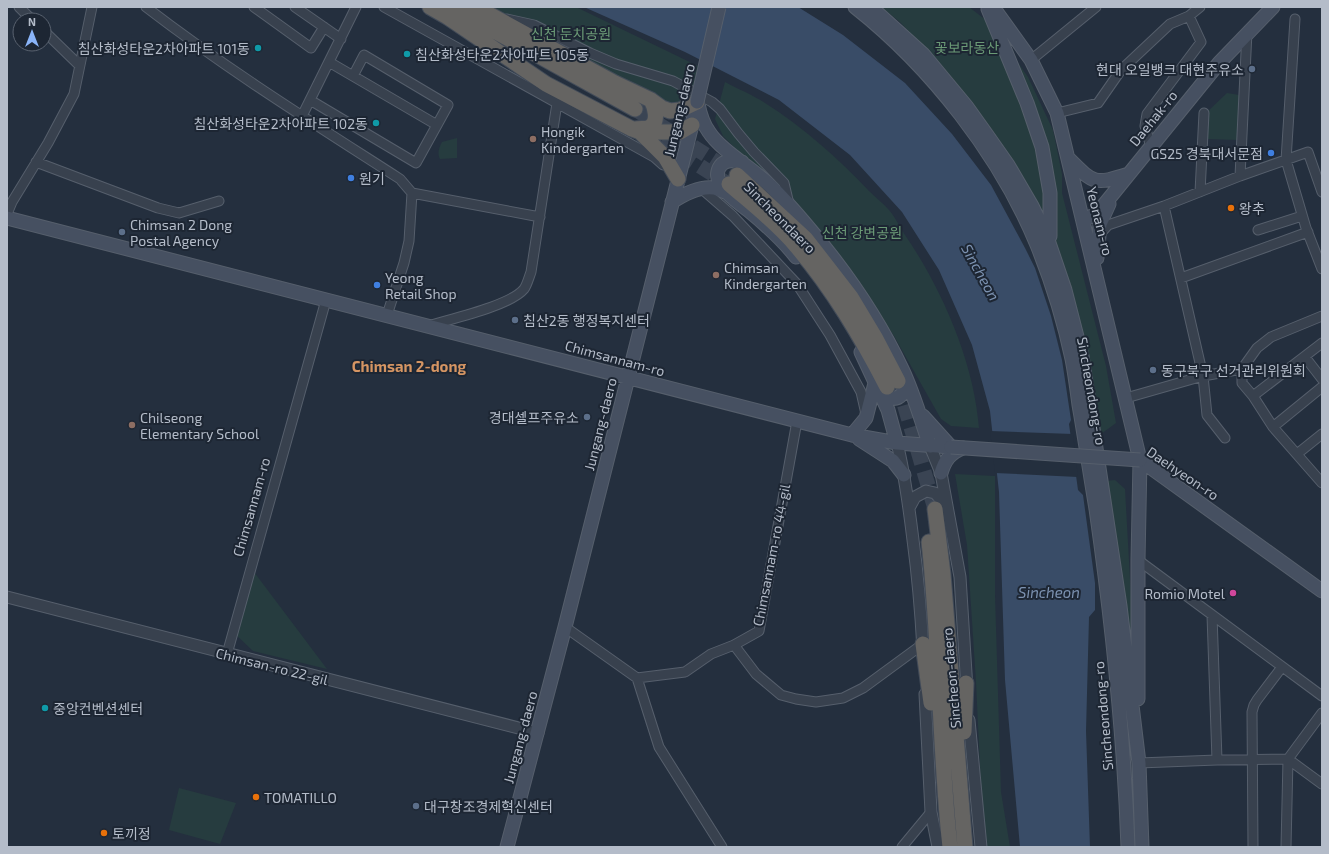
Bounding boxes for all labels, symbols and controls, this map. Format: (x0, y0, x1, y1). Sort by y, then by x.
north arrow (12, 12, 52, 52)
text: N (28, 15, 36, 28)
park label: 신천 둔치공원 (531, 25, 611, 42)
park label: 꽃보라동산 (935, 39, 999, 56)
place label: 침산화성타운2차아파트 101동 (78, 40, 250, 57)
marker: 침산화성타운2차아파트 101동 (253, 43, 263, 53)
place label: 침산화성타운2차아파트 105동 (415, 46, 589, 63)
marker: 침산화성타운2차아파트 105동 (402, 49, 412, 59)
place label: 현대 오일뱅크 대현주유소 (1096, 61, 1244, 78)
street label: Jungang-daero (660, 62, 698, 158)
marker: 현대 오일뱅크 대현주유소 (1247, 64, 1257, 74)
street label: Daehak-ro (1125, 87, 1181, 149)
place label: 침산화성타운2차아파트 102동 (193, 115, 368, 132)
marker: 침산화성타운2차아파트 102동 (371, 118, 381, 128)
place label: Hongik Kindergarten (541, 123, 624, 156)
marker: Hongik Kindergarten (528, 134, 538, 144)
place label: GS25 경북대서문점 (1151, 145, 1263, 162)
marker: GS25 경북대서문점 (1266, 148, 1276, 158)
place label: 원기 (359, 170, 385, 187)
marker: 원기 (346, 173, 356, 183)
street label: Sincheondaero (741, 178, 820, 257)
street label: Yeonam-ro (1083, 185, 1117, 257)
place label: 왕추 (1239, 200, 1265, 217)
marker: 왕추 (1226, 203, 1236, 213)
place label: Chimsan 2 Dong Postal Agency (130, 216, 232, 249)
park label: 신천 강변공원 (822, 224, 902, 241)
marker: Chimsan 2 Dong Postal Agency (117, 227, 127, 237)
water label: Sincheon (958, 241, 1004, 303)
place label: Chimsan Kindergarten (724, 259, 807, 292)
place label: Yeong Retail Shop (385, 269, 457, 302)
marker: Chimsan Kindergarten (711, 270, 721, 280)
marker: Yeong Retail Shop (372, 280, 382, 290)
place label: 침산2동 행정복지센터 (523, 312, 650, 329)
marker: 침산2동 행정복지센터 (510, 315, 520, 325)
street label: Sincheondong-ro (1074, 336, 1110, 447)
street label: Chimsannam-ro (563, 337, 667, 379)
district label: Chimsan 2-dong (352, 357, 466, 375)
place label: 동구북구 선거관리위원회 (1161, 362, 1306, 379)
marker: 동구북구 선거관리위원회 (1148, 365, 1158, 375)
street label: Jungang-daero (580, 376, 620, 472)
place label: Chilseong Elementary School (140, 409, 260, 442)
place label: 경대셀프주유소 (489, 409, 579, 426)
marker: 경대셀프주유소 (582, 412, 592, 422)
marker: Chilseong Elementary School (127, 420, 137, 430)
street label: Daehyeon-ro (1144, 443, 1222, 503)
street label: Chimsannam-ro (229, 455, 273, 559)
street label: Chimsannam-ro 44-gil (749, 482, 793, 628)
water label: Sincheon (1018, 583, 1080, 601)
place label: Romio Motel (1144, 585, 1226, 602)
marker: Romio Motel (1228, 588, 1238, 598)
street label: Sincheon-daero (938, 627, 964, 729)
street label: Chimsan-ro 22-gil (214, 644, 331, 688)
street label: Sincheondong-ro (1090, 661, 1116, 771)
street label: Jungang-daero (499, 689, 541, 785)
place label: 중앙컨벤션센터 (53, 700, 143, 717)
marker: 중앙컨벤션센터 (40, 703, 50, 713)
place label: TOMATILLO (264, 789, 337, 806)
marker: TOMATILLO (251, 792, 261, 802)
place label: 대구창조경제혁신센터 (424, 798, 553, 815)
marker: 대구창조경제혁신센터 (411, 801, 421, 811)
place label: 토끼정 (112, 825, 151, 842)
marker: 토끼정 (99, 828, 109, 838)

